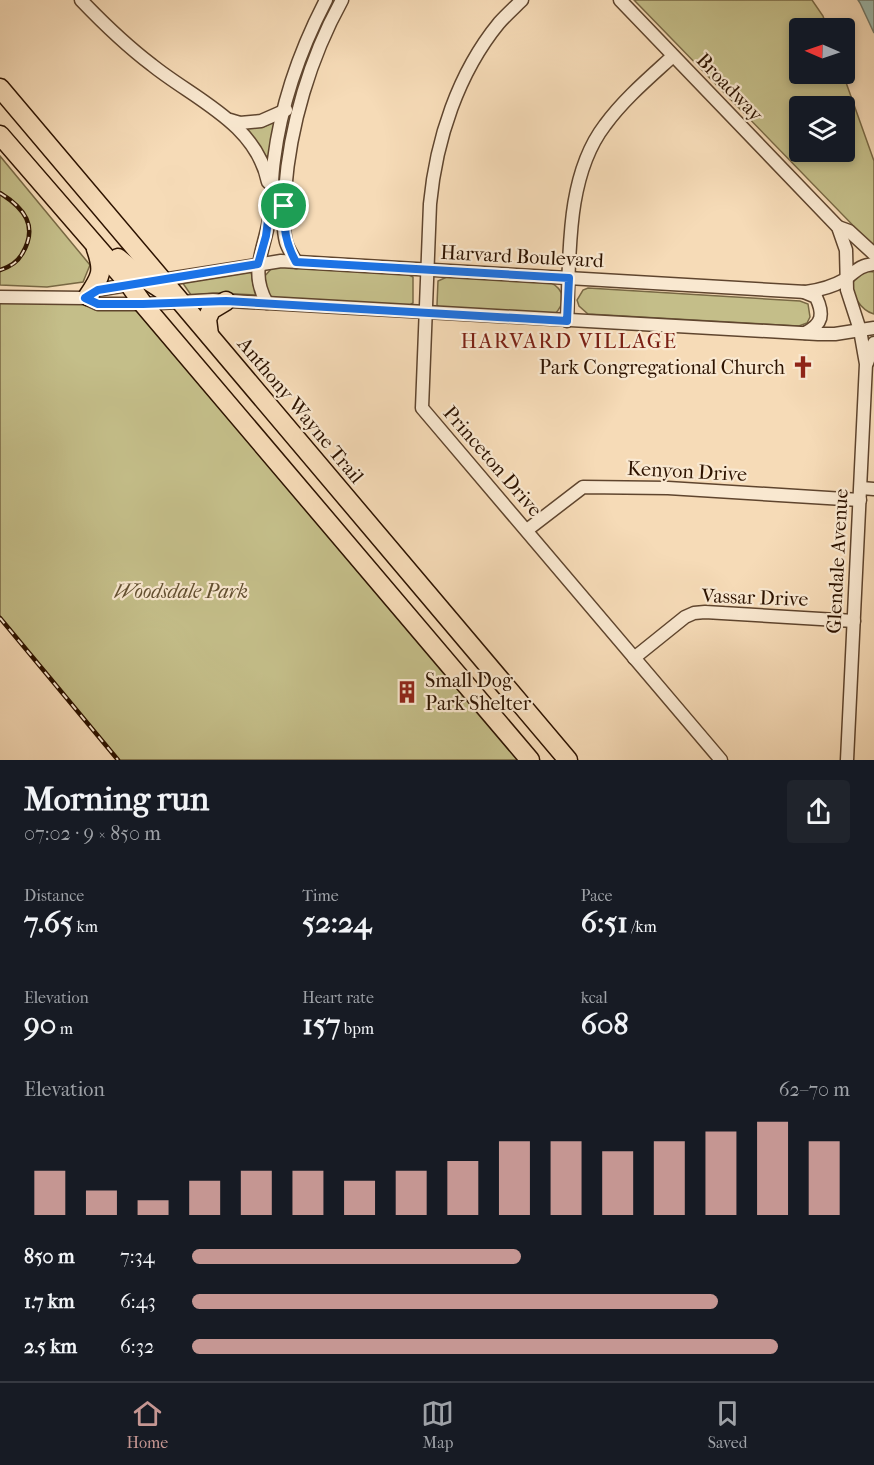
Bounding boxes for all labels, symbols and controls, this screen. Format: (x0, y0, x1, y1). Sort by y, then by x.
north arrow (789, 18, 855, 84)
map controls (789, 18, 855, 162)
street label: Broadway (692, 49, 769, 127)
button: layers (789, 96, 855, 162)
pin (258, 180, 309, 231)
icon: arrive (267, 189, 300, 222)
street label: Harvard Boulevard (440, 241, 605, 272)
district label: HARVARD VILLAGE (461, 329, 677, 353)
street label: Anthony Wayne Trail (232, 332, 369, 488)
church icon: Park Congregational Church (790, 354, 816, 380)
place label: Park Congregational Church (539, 356, 786, 379)
street label: Princeton Drive (438, 401, 547, 521)
street label: Kenyon Drive (626, 457, 748, 486)
street label: Glendale Avenue (822, 488, 853, 634)
park label: Woodsdale Park (114, 580, 248, 603)
street label: Vassar Drive (700, 584, 809, 611)
place label: Small Dog Park Shelter (425, 669, 532, 715)
building icon: Small Dog Park Shelter (394, 679, 420, 705)
text: Morning run (24, 780, 209, 819)
button: share (787, 780, 850, 843)
text: 07:02 · 9 × 850 m (24, 822, 161, 845)
text: Distance (24, 886, 84, 905)
text: Time (302, 886, 339, 905)
text: Pace (581, 886, 613, 905)
text: 7.65 (24, 905, 73, 940)
text: 52:24 (302, 905, 371, 940)
text: 6:51 (581, 905, 628, 940)
text: km (73, 917, 98, 936)
text: /km (628, 917, 657, 936)
text: Elevation (24, 988, 89, 1007)
text: Heart rate (302, 988, 374, 1007)
text: kcal (581, 988, 608, 1007)
text: 90 (24, 1007, 56, 1042)
text: 157 (302, 1007, 340, 1042)
text: 608 (581, 1007, 629, 1042)
text: m (56, 1019, 73, 1038)
text: bpm (340, 1019, 374, 1038)
text: Elevation (24, 1078, 105, 1101)
text: 62–70 m (779, 1078, 850, 1101)
text: 850 m (24, 1245, 75, 1268)
text: 7:34 (120, 1245, 155, 1268)
text: 1.7 km (24, 1290, 75, 1313)
text: 6:43 (120, 1290, 156, 1313)
text: 2.5 km (24, 1335, 77, 1358)
text: 6:32 (120, 1335, 154, 1358)
tab: Home (127, 1397, 168, 1452)
tab: Map (421, 1397, 454, 1452)
tab: Saved (708, 1397, 747, 1452)

